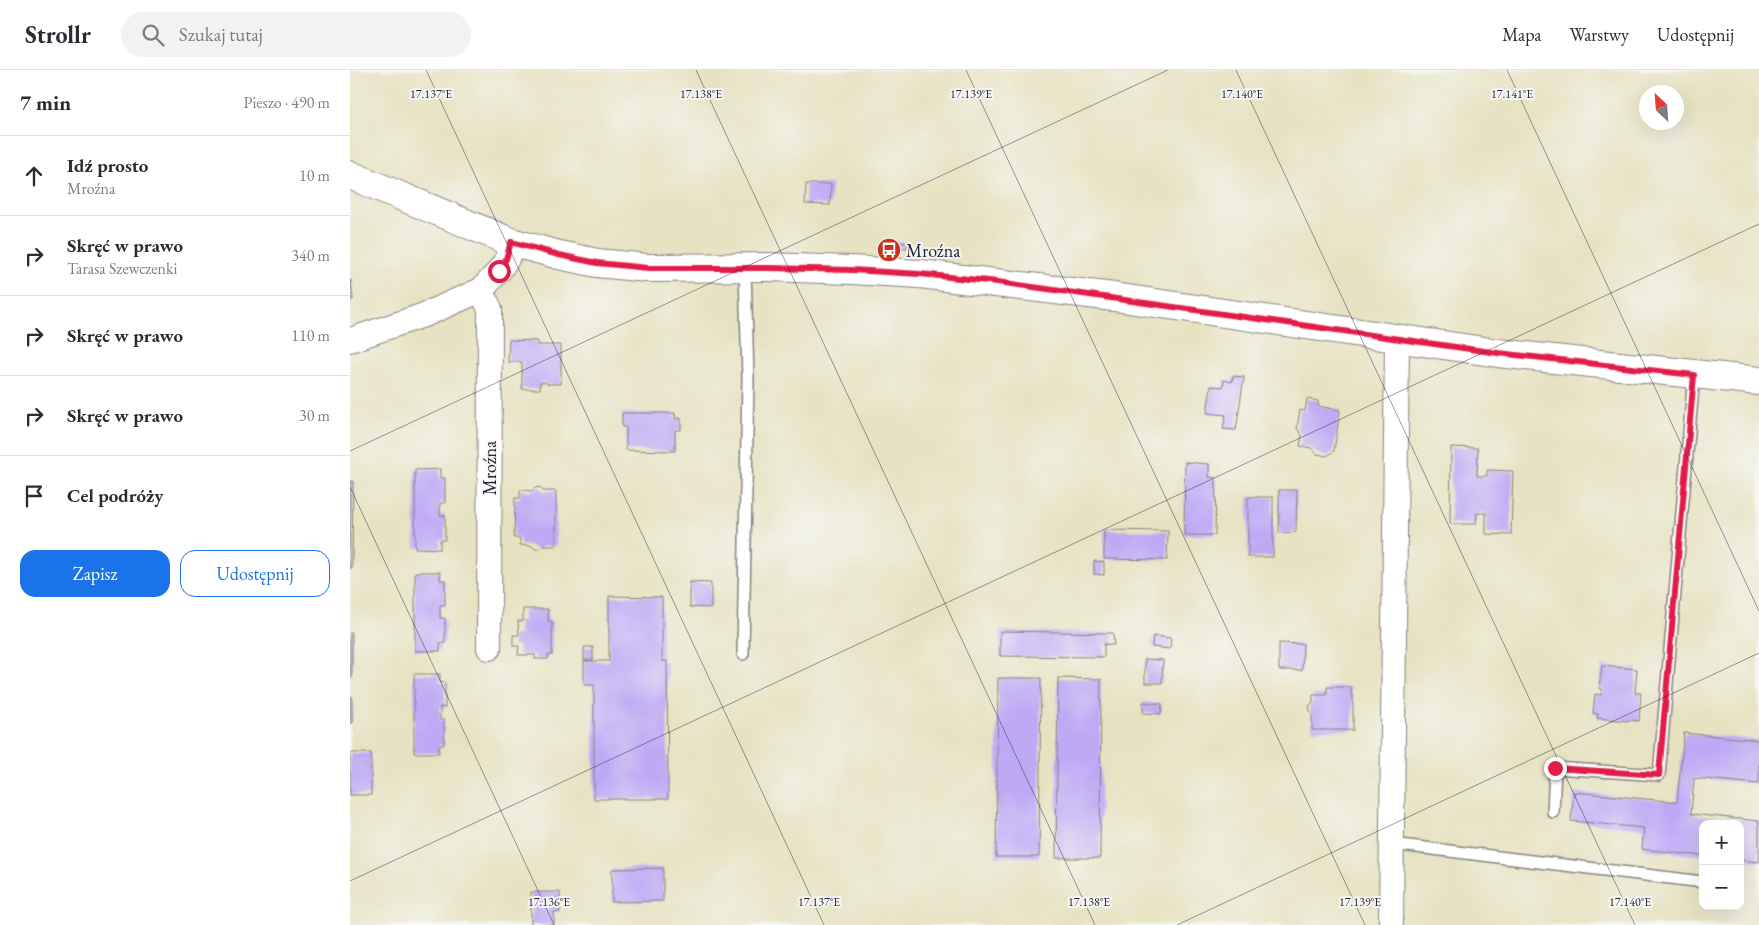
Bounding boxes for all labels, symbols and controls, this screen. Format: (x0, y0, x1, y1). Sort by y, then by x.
search box (121, 12, 471, 57)
text: Strollr (25, 19, 91, 50)
icon: search (139, 21, 167, 49)
text: Szukaj tutaj (179, 22, 263, 47)
text: Mapa (1502, 23, 1541, 46)
text: Warstwy (1569, 23, 1629, 46)
text: Udostępnij (1657, 23, 1734, 46)
north arrow (1639, 85, 1684, 130)
text: 17.137°E (410, 86, 452, 102)
text: 17.138°E (680, 86, 722, 102)
text: 17.139°E (950, 86, 992, 102)
text: 17.140°E (1221, 86, 1263, 102)
text: 17.141°E (1491, 86, 1533, 102)
text: 7 min (20, 89, 71, 116)
text: Pieszo · 490 m (244, 92, 330, 113)
text: Idź prosto (67, 153, 148, 178)
icon: ahead (20, 162, 48, 190)
text: 10 m (299, 165, 330, 186)
text: Mroźna (67, 178, 115, 199)
text: Skręć w prawo (67, 233, 183, 258)
bus stop icon: Mroźna (876, 237, 902, 263)
place label: Mroźna (906, 239, 961, 262)
icon: right (20, 242, 48, 270)
text: 340 m (291, 245, 330, 266)
text: Tarasa Szewczenki (67, 258, 177, 279)
route start (488, 260, 511, 283)
icon: right (20, 322, 48, 350)
text: Skręć w prawo (67, 323, 183, 348)
text: 110 m (291, 325, 330, 346)
icon: right (20, 402, 48, 430)
text: Skręć w prawo (67, 403, 183, 428)
text: 30 m (299, 405, 330, 426)
street label: Mroźna (478, 440, 501, 495)
icon: arrive (20, 482, 48, 510)
text: Cel podróży (67, 483, 163, 508)
button: Zapisz (20, 550, 170, 597)
button: Udostępnij (180, 550, 330, 597)
route end (1544, 757, 1567, 780)
map controls (1699, 820, 1744, 910)
button: + (1699, 820, 1744, 865)
button: − (1699, 865, 1744, 910)
text: 17.136°E (528, 894, 570, 910)
text: 17.137°E (798, 894, 840, 910)
text: 17.138°E (1068, 894, 1110, 910)
text: 17.139°E (1339, 894, 1381, 910)
text: 17.140°E (1609, 894, 1651, 910)

